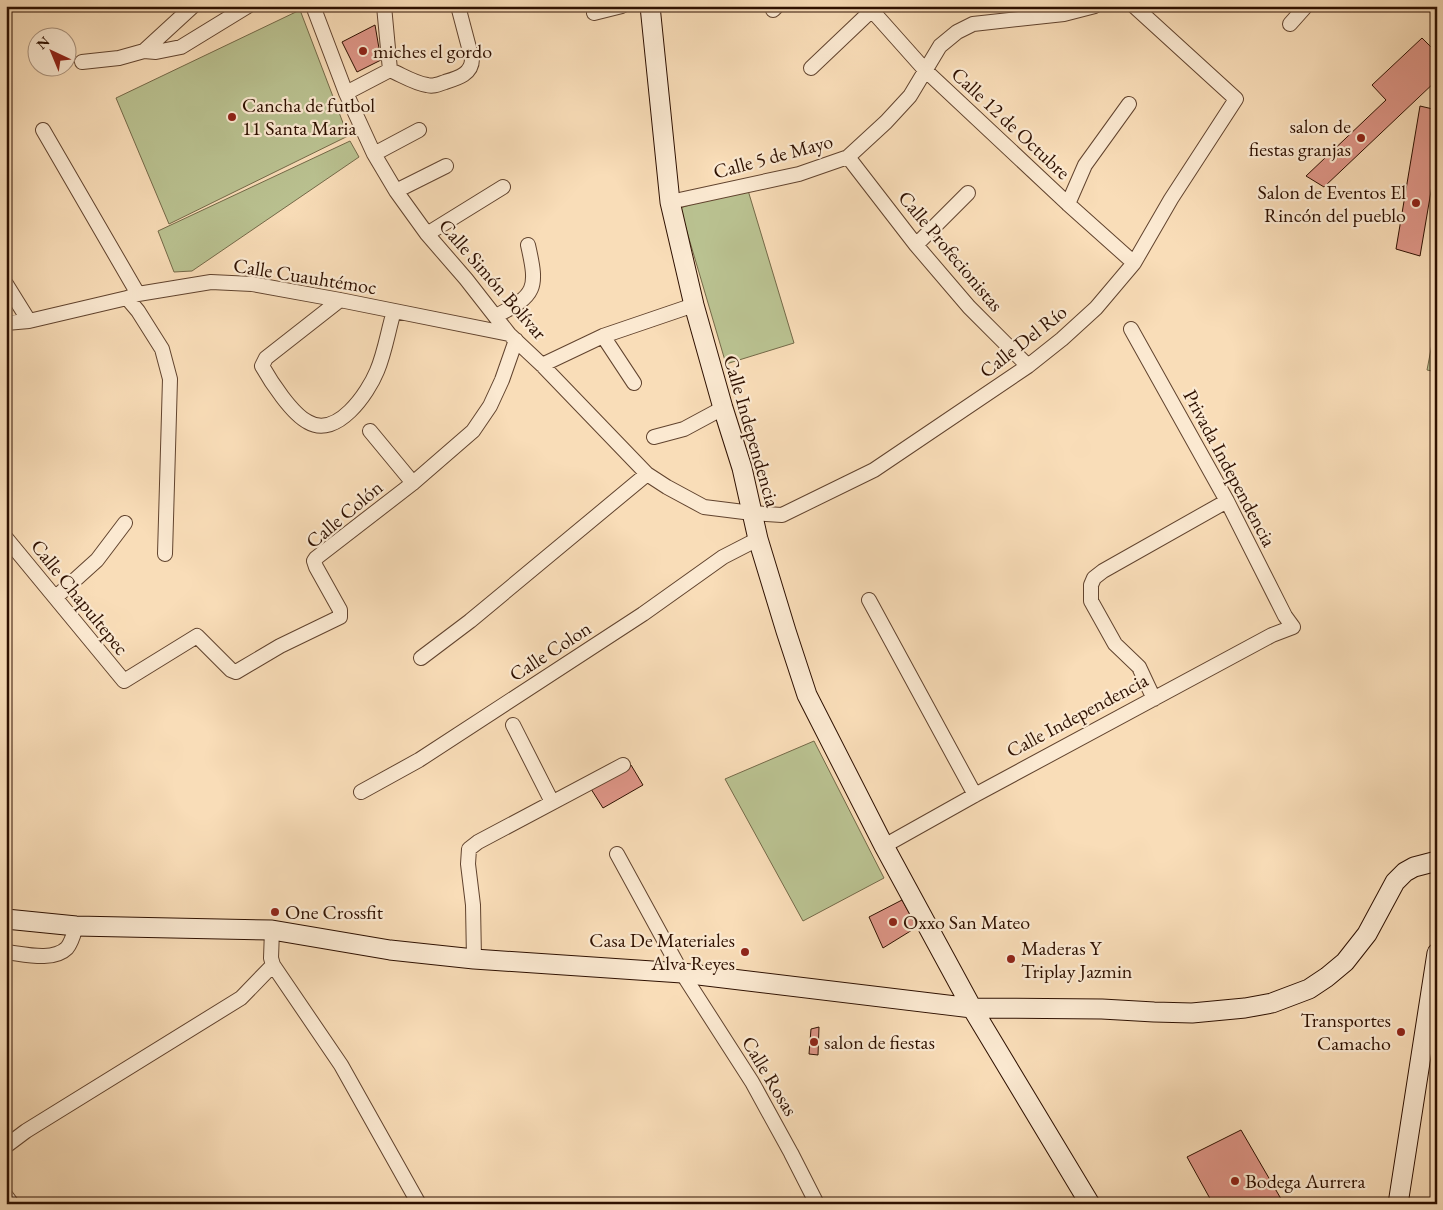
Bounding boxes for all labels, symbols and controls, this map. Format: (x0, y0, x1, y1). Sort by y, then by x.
north arrow (28, 28, 78, 78)
text: N (33, 32, 54, 53)
place label: miches el gordo (373, 38, 492, 64)
marker: miches el gordo (357, 45, 369, 57)
street label: Calle 12 de Octubre (946, 61, 1076, 185)
place label: Cancha de futbol 11 Santa Maria (242, 92, 375, 141)
marker: Cancha de futbol 11 Santa Maria (226, 111, 238, 123)
place label: salon de fiestas granjas (1249, 113, 1351, 162)
street label: Calle 5 de Mayo (710, 128, 836, 184)
marker: salon de fiestas granjas (1355, 132, 1367, 144)
place label: Salon de Eventos El Rincón del pueblo (1258, 179, 1406, 228)
street label: Calle Profecionistas (893, 185, 1009, 317)
marker: Salon de Eventos El Rincón del pueblo (1410, 197, 1422, 209)
street label: Calle Simón Bolívar (433, 213, 553, 345)
street label: Calle Cuauhtémoc (231, 252, 379, 300)
street label: Calle Del Río (974, 299, 1072, 383)
street label: Calle Independencia (718, 352, 786, 510)
street label: Privada Independencia (1178, 385, 1282, 551)
street label: Calle Colón (300, 474, 388, 554)
street label: Calle Chapultepec (25, 534, 135, 660)
street label: Calle Colon (504, 615, 596, 687)
street label: Calle Independencia (1002, 667, 1152, 763)
place label: One Crossfit (285, 899, 384, 925)
marker: One Crossfit (269, 906, 281, 918)
place label: Oxxo San Mateo (903, 909, 1030, 935)
marker: Oxxo San Mateo (887, 916, 899, 928)
place label: Casa De Materiales Alva Reyes (589, 927, 735, 976)
place label: Maderas Y Triplay Jazmin (1021, 935, 1133, 984)
marker: Casa De Materiales Alva Reyes (739, 946, 751, 958)
marker: Maderas Y Triplay Jazmin (1005, 953, 1017, 965)
place label: Transportes Camacho (1300, 1007, 1391, 1056)
marker: Transportes Camacho (1395, 1026, 1407, 1038)
place label: salon de fiestas (824, 1029, 935, 1055)
street label: Calle Rosas (736, 1031, 804, 1121)
marker: salon de fiestas (808, 1036, 820, 1048)
place label: Bodega Aurrera (1245, 1168, 1365, 1194)
marker: Bodega Aurrera (1229, 1175, 1241, 1187)

